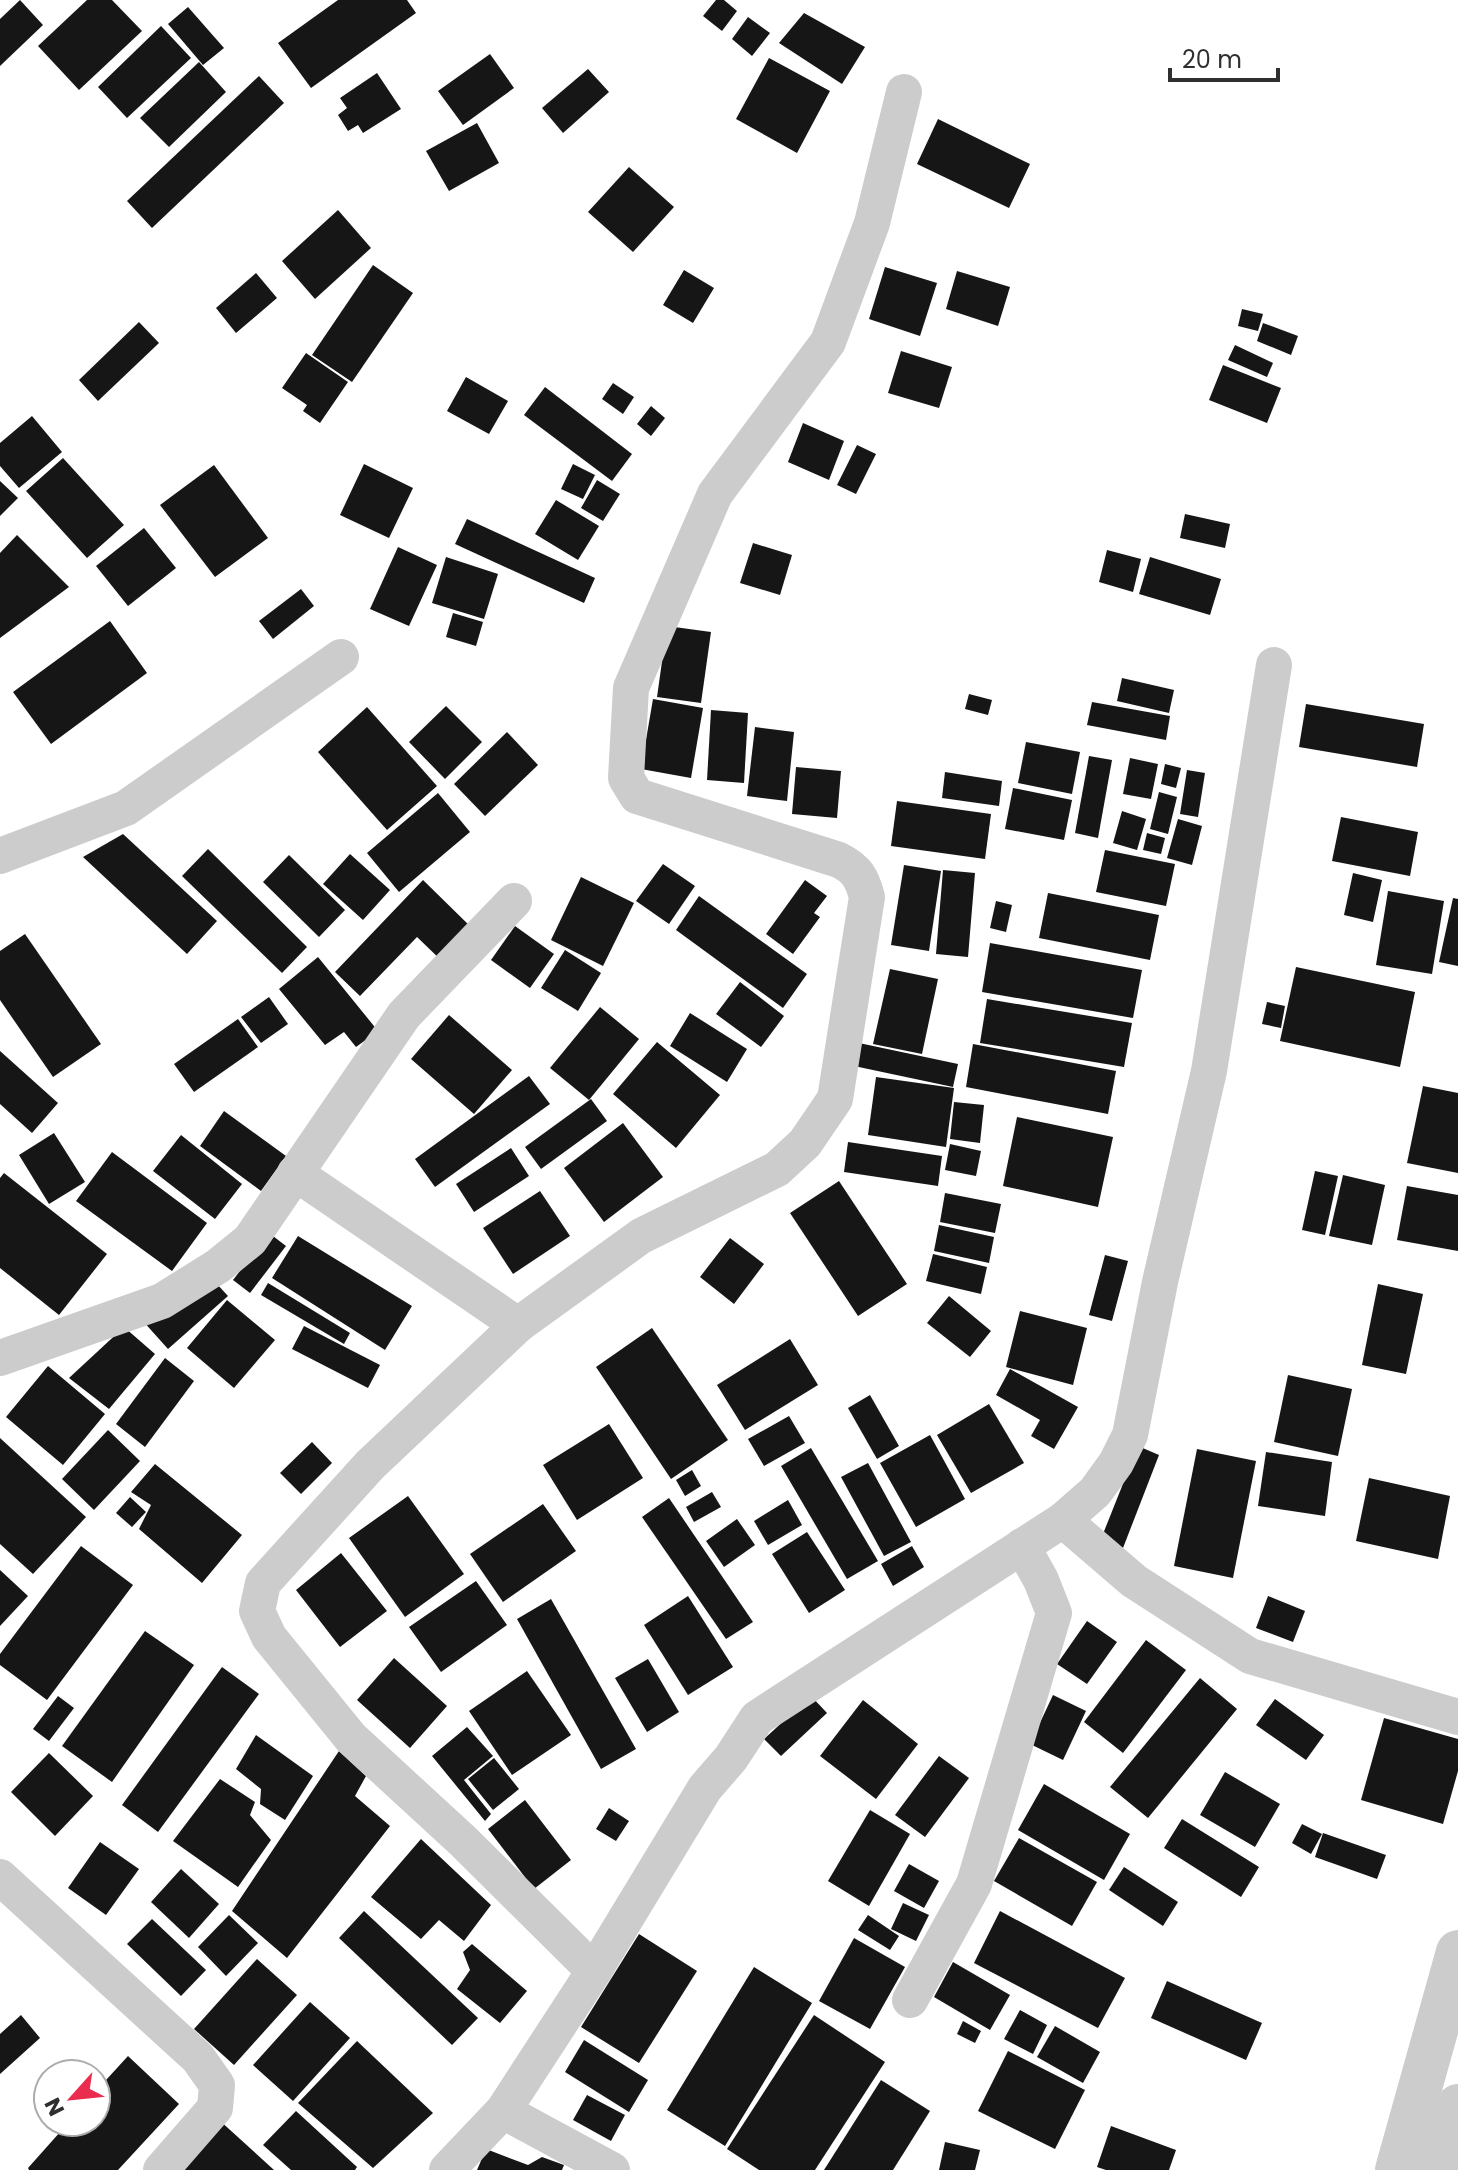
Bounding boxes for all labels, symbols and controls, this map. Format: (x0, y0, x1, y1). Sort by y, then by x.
scale bar (1170, 32, 1278, 82)
text: 20 m (1182, 43, 1242, 76)
north arrow (32, 2058, 112, 2138)
text: N (37, 2092, 72, 2121)

